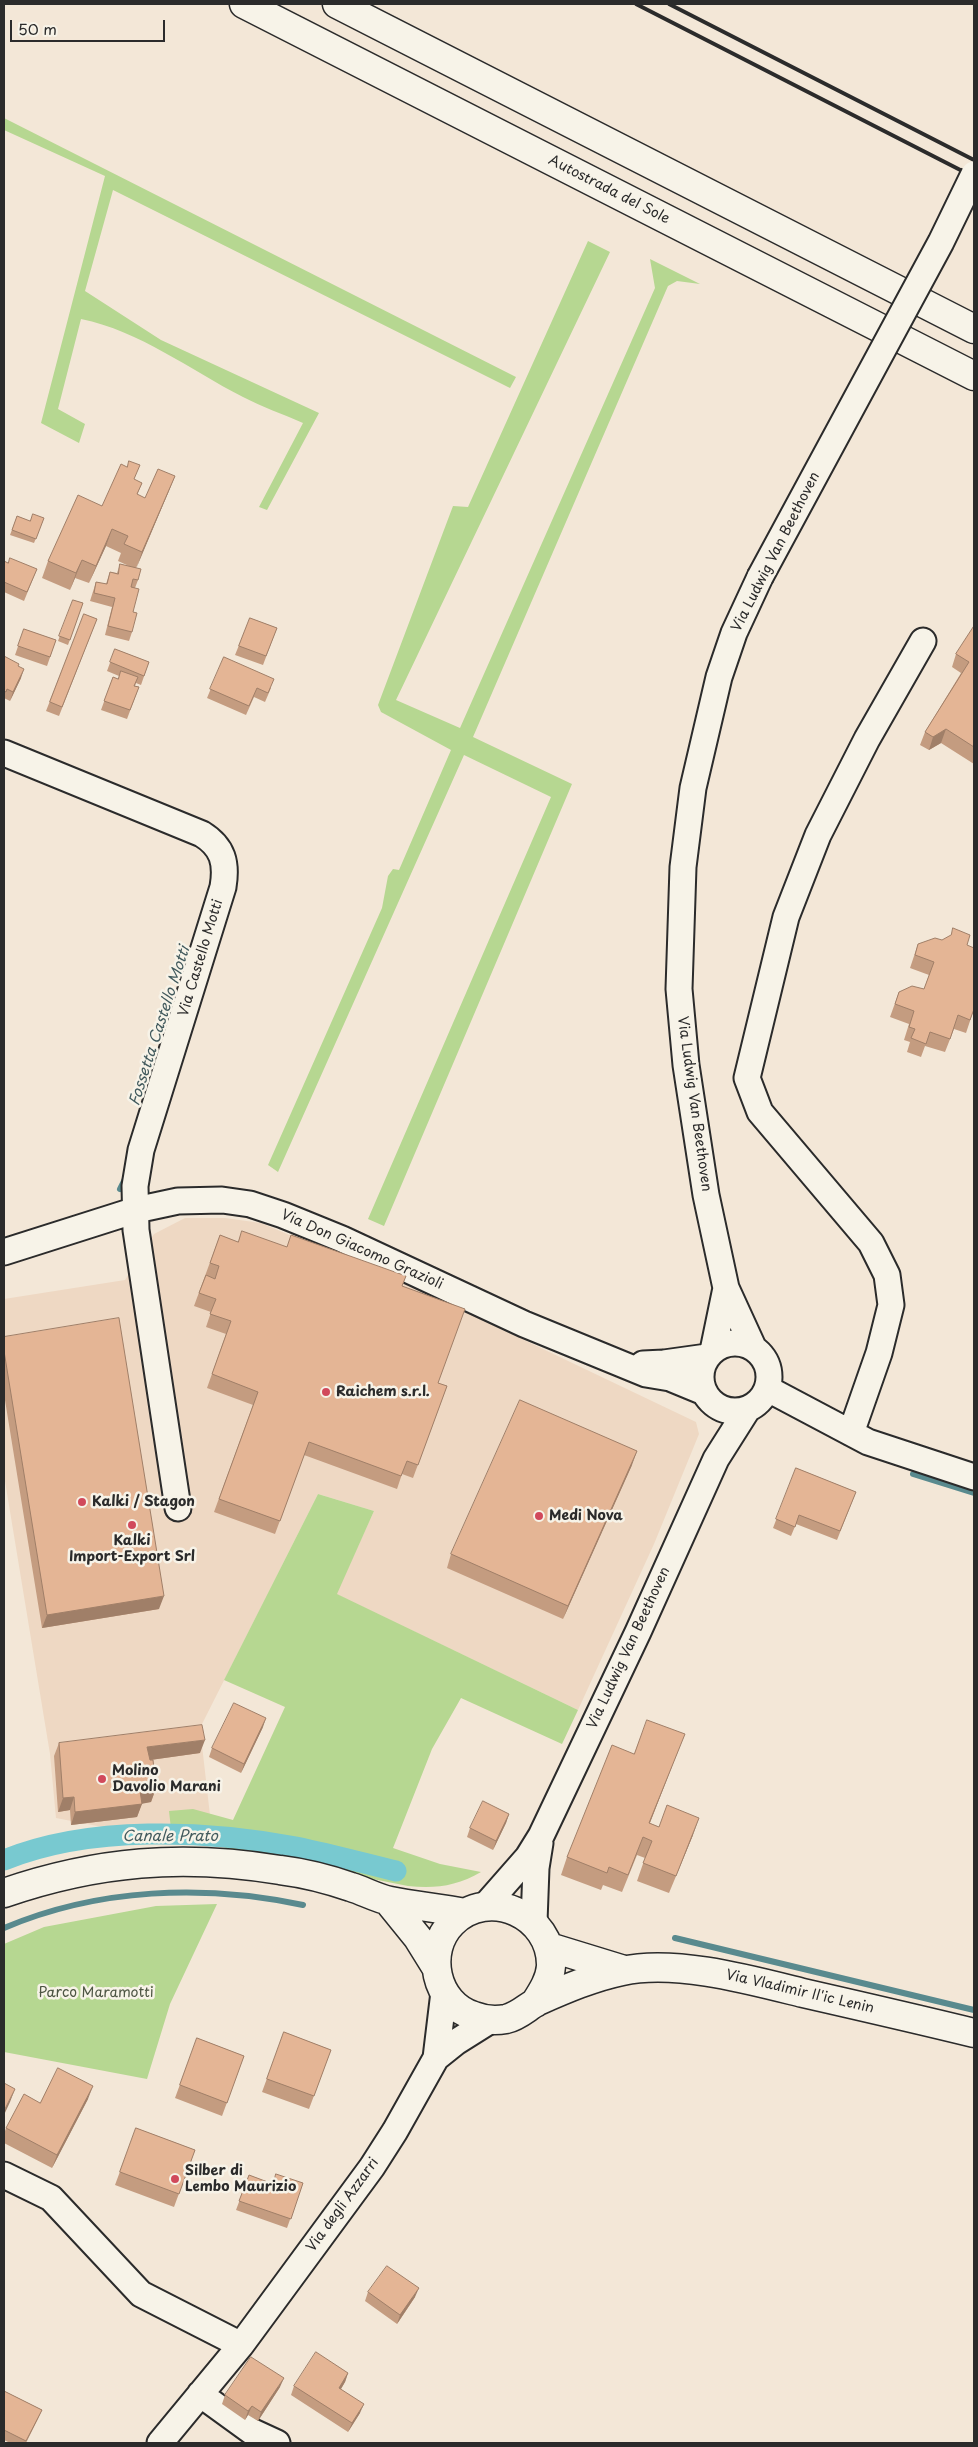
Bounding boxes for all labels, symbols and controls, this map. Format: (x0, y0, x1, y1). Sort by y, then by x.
scale bar (12, 10, 168, 42)
text: 50 m (18, 17, 57, 40)
street label: Autostrada del Sole (546, 152, 672, 228)
street label: Via Ludwig Van Beethoven (728, 470, 824, 634)
street label: Via Castello Motti (175, 897, 227, 1019)
water label: Fossetta Castello Motti (126, 944, 194, 1108)
street label: Via Ludwig Van Beethoven (673, 1015, 715, 1193)
street label: Via Don Giacomo Grazioli (278, 1207, 446, 1293)
place label: Raichem s.r.l. (336, 1384, 430, 1400)
marker: Raichem s.r.l. (320, 1386, 332, 1398)
place label: Kalki / Stagon (92, 1494, 195, 1510)
marker: Kalki / Stagon (76, 1496, 88, 1508)
place label: Medi Nova (549, 1508, 623, 1524)
marker: Medi Nova (533, 1510, 545, 1522)
marker: Kalki Import-Export Srl (126, 1519, 138, 1531)
place label: Kalki Import-Export Srl (69, 1533, 195, 1565)
street label: Via Ludwig Van Beethoven (584, 1564, 674, 1732)
place label: Molino Davolio Marani (112, 1763, 221, 1795)
marker: Molino Davolio Marani (96, 1773, 108, 1785)
water label: Canale Prato (122, 1828, 218, 1846)
street label: Via Vladimir Il'ic Lenin (724, 1967, 876, 2017)
park label: Parco Maramotti (38, 1985, 154, 2001)
street label: Via degli Azzarri (303, 2155, 383, 2255)
place label: Silber di Lembo Maurizio (185, 2163, 296, 2196)
marker: Silber di Lembo Maurizio (169, 2173, 181, 2185)

